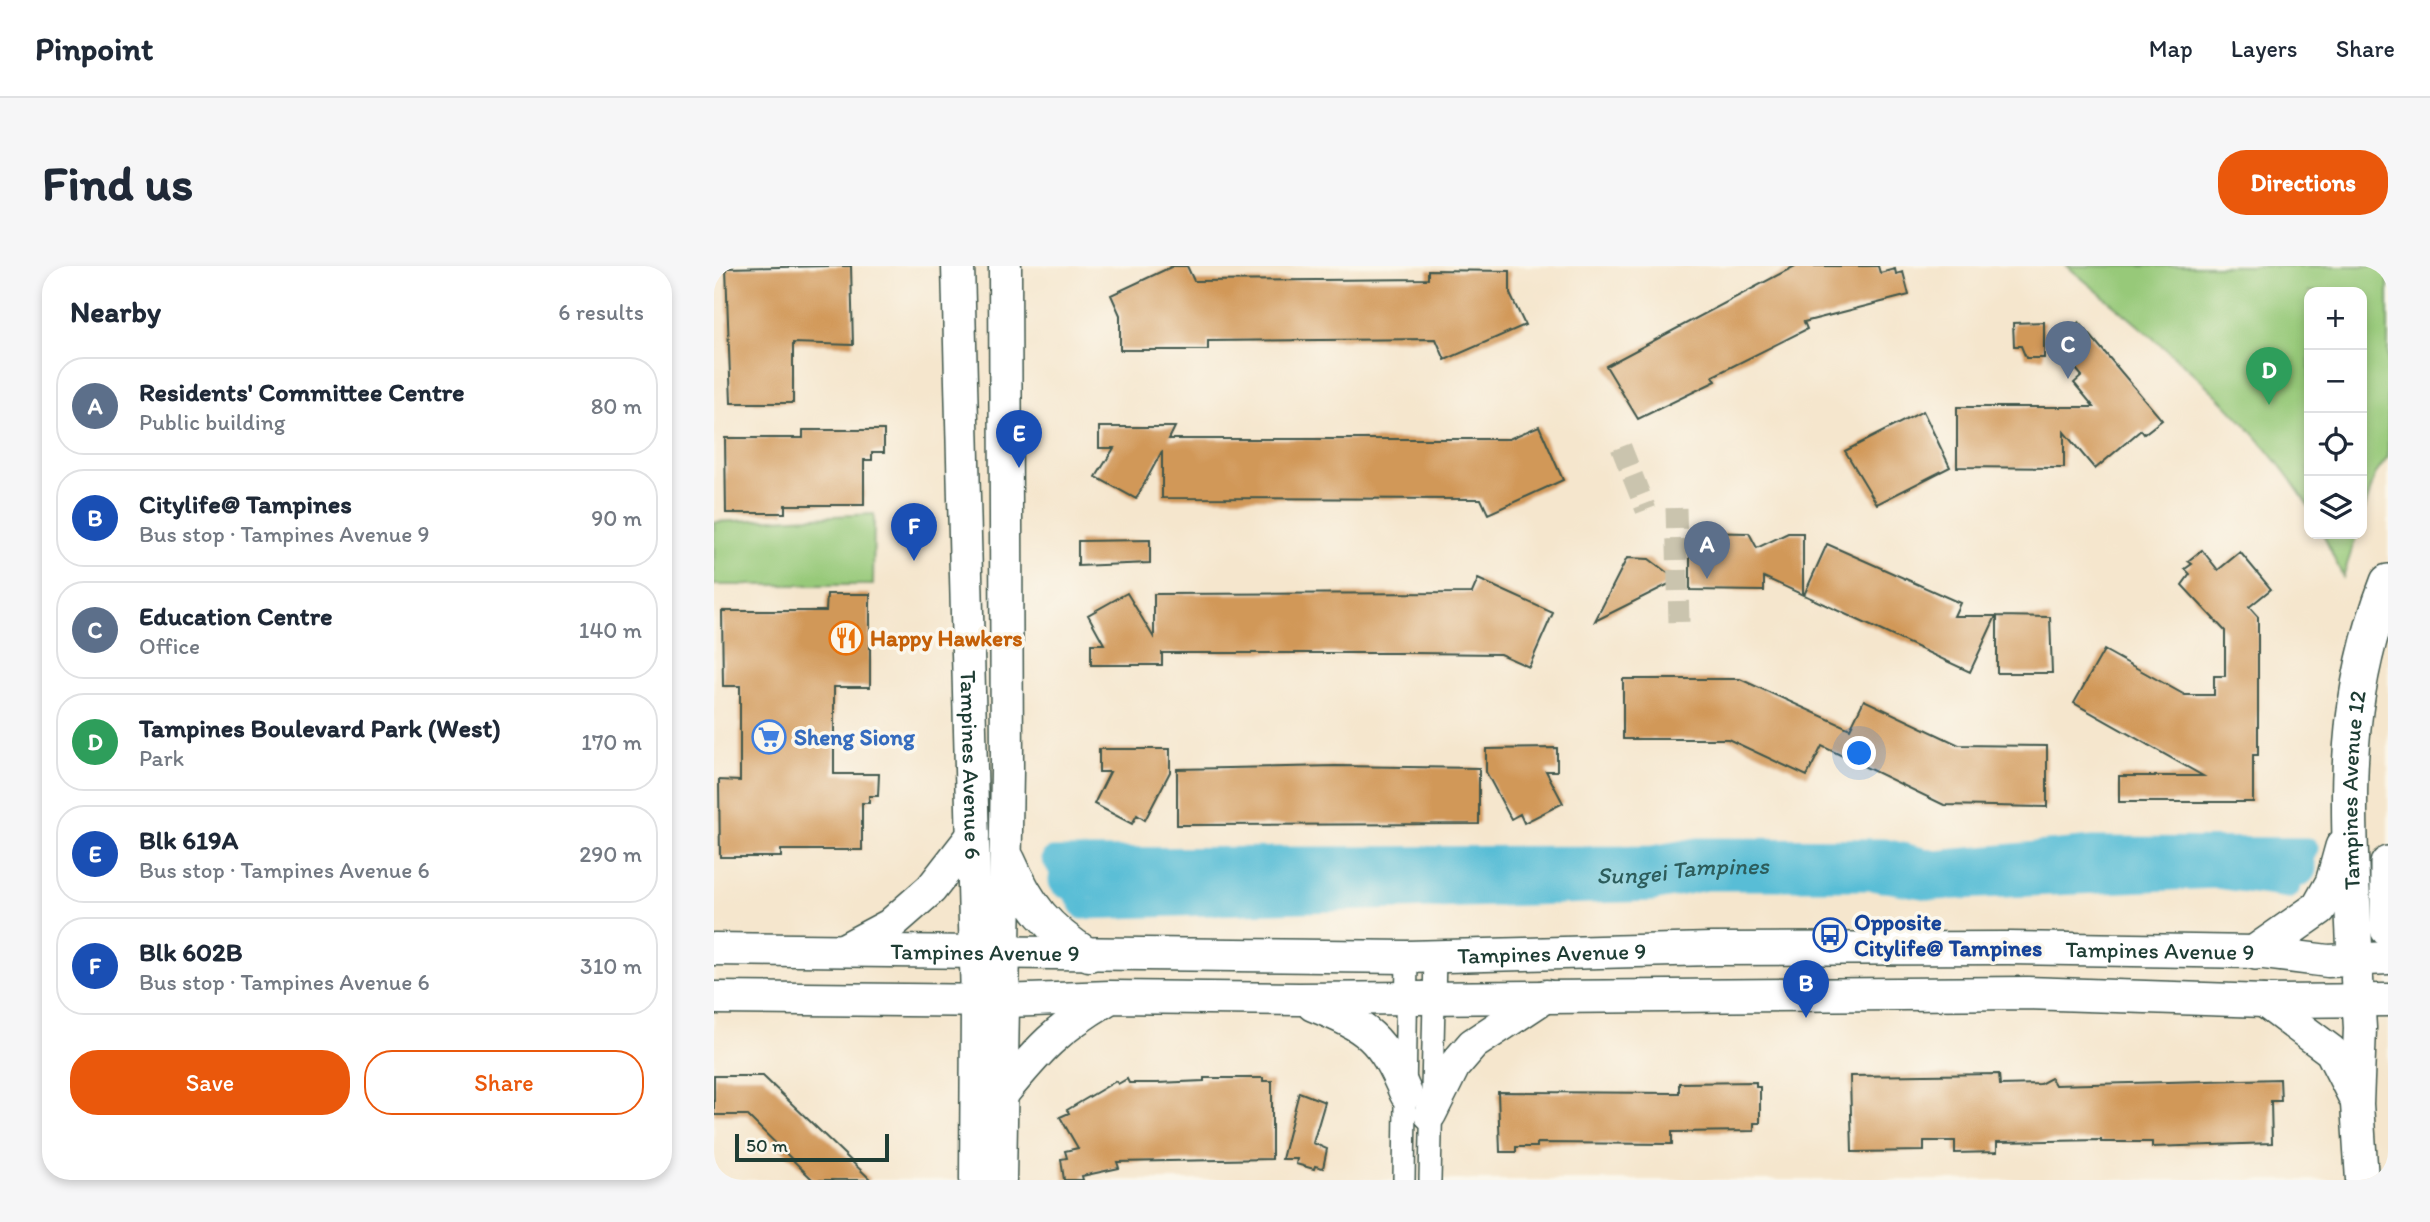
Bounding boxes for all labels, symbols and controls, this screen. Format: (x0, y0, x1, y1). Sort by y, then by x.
text: Pinpoint (35, 29, 153, 68)
text: Map (2149, 34, 2193, 63)
text: Layers (2231, 34, 2298, 63)
text: Share (2336, 34, 2395, 63)
button: Directions (2218, 150, 2388, 215)
text: Find us (42, 153, 193, 212)
map controls (2304, 287, 2367, 539)
button: + (2304, 287, 2367, 350)
text: Nearby (70, 293, 161, 330)
text: 6 results (558, 298, 644, 326)
pin: C (2045, 321, 2091, 379)
pin: D (2246, 347, 2292, 405)
button: − (2304, 350, 2367, 413)
text: Residents' Committee Centre (139, 376, 465, 408)
text: A (88, 392, 102, 420)
text: 80 m (591, 392, 642, 420)
text: Public building (139, 408, 285, 436)
pin: E (996, 410, 1042, 468)
button: locate (2304, 413, 2367, 476)
button: layers (2304, 476, 2367, 539)
text: Citylife@ Tampines (139, 488, 352, 520)
pin: F (891, 503, 937, 561)
text: B (88, 504, 102, 532)
text: 90 m (591, 504, 642, 532)
text: Bus stop · Tampines Avenue 9 (139, 520, 430, 548)
pin: A (1684, 521, 1730, 579)
text: Education Centre (139, 600, 333, 632)
text: C (88, 616, 102, 644)
text: 140 m (579, 616, 642, 644)
restaurant icon: Happy Hawkers (827, 619, 865, 657)
place label: Happy Hawkers (870, 624, 1023, 652)
text: Office (139, 632, 200, 660)
street label: Tampines Avenue 6 (954, 670, 987, 860)
street label: Tampines Avenue 12 (2335, 688, 2372, 890)
text: Tampines Boulevard Park (West) (139, 712, 501, 744)
supermarket icon: Sheng Siong (750, 718, 788, 756)
place label: Sheng Siong (794, 723, 916, 751)
text: D (87, 728, 103, 756)
text: 170 m (581, 728, 642, 756)
your location (1842, 736, 1876, 770)
text: Park (139, 744, 184, 772)
text: Blk 619A (139, 824, 238, 856)
text: E (89, 840, 101, 868)
text: 290 m (579, 840, 642, 868)
water label: Sungei Tampines (1596, 850, 1770, 889)
text: Bus stop · Tampines Avenue 6 (139, 856, 430, 884)
place label: Opposite Citylife@ Tampines (1854, 908, 2042, 962)
bus stop icon: Opposite Citylife@ Tampines (1811, 916, 1849, 954)
street label: Tampines Avenue 9 (2065, 935, 2255, 966)
text: Blk 602B (139, 936, 243, 968)
street label: Tampines Avenue 9 (890, 937, 1080, 967)
street label: Tampines Avenue 9 (1457, 937, 1647, 970)
text: F (89, 952, 101, 980)
text: 310 m (580, 952, 642, 980)
pin: B (1783, 960, 1829, 1018)
text: Bus stop · Tampines Avenue 6 (139, 968, 430, 996)
button: Save (70, 1050, 350, 1115)
button: Share (364, 1050, 644, 1115)
scale bar (735, 1131, 889, 1163)
text: 50 m (746, 1134, 788, 1157)

